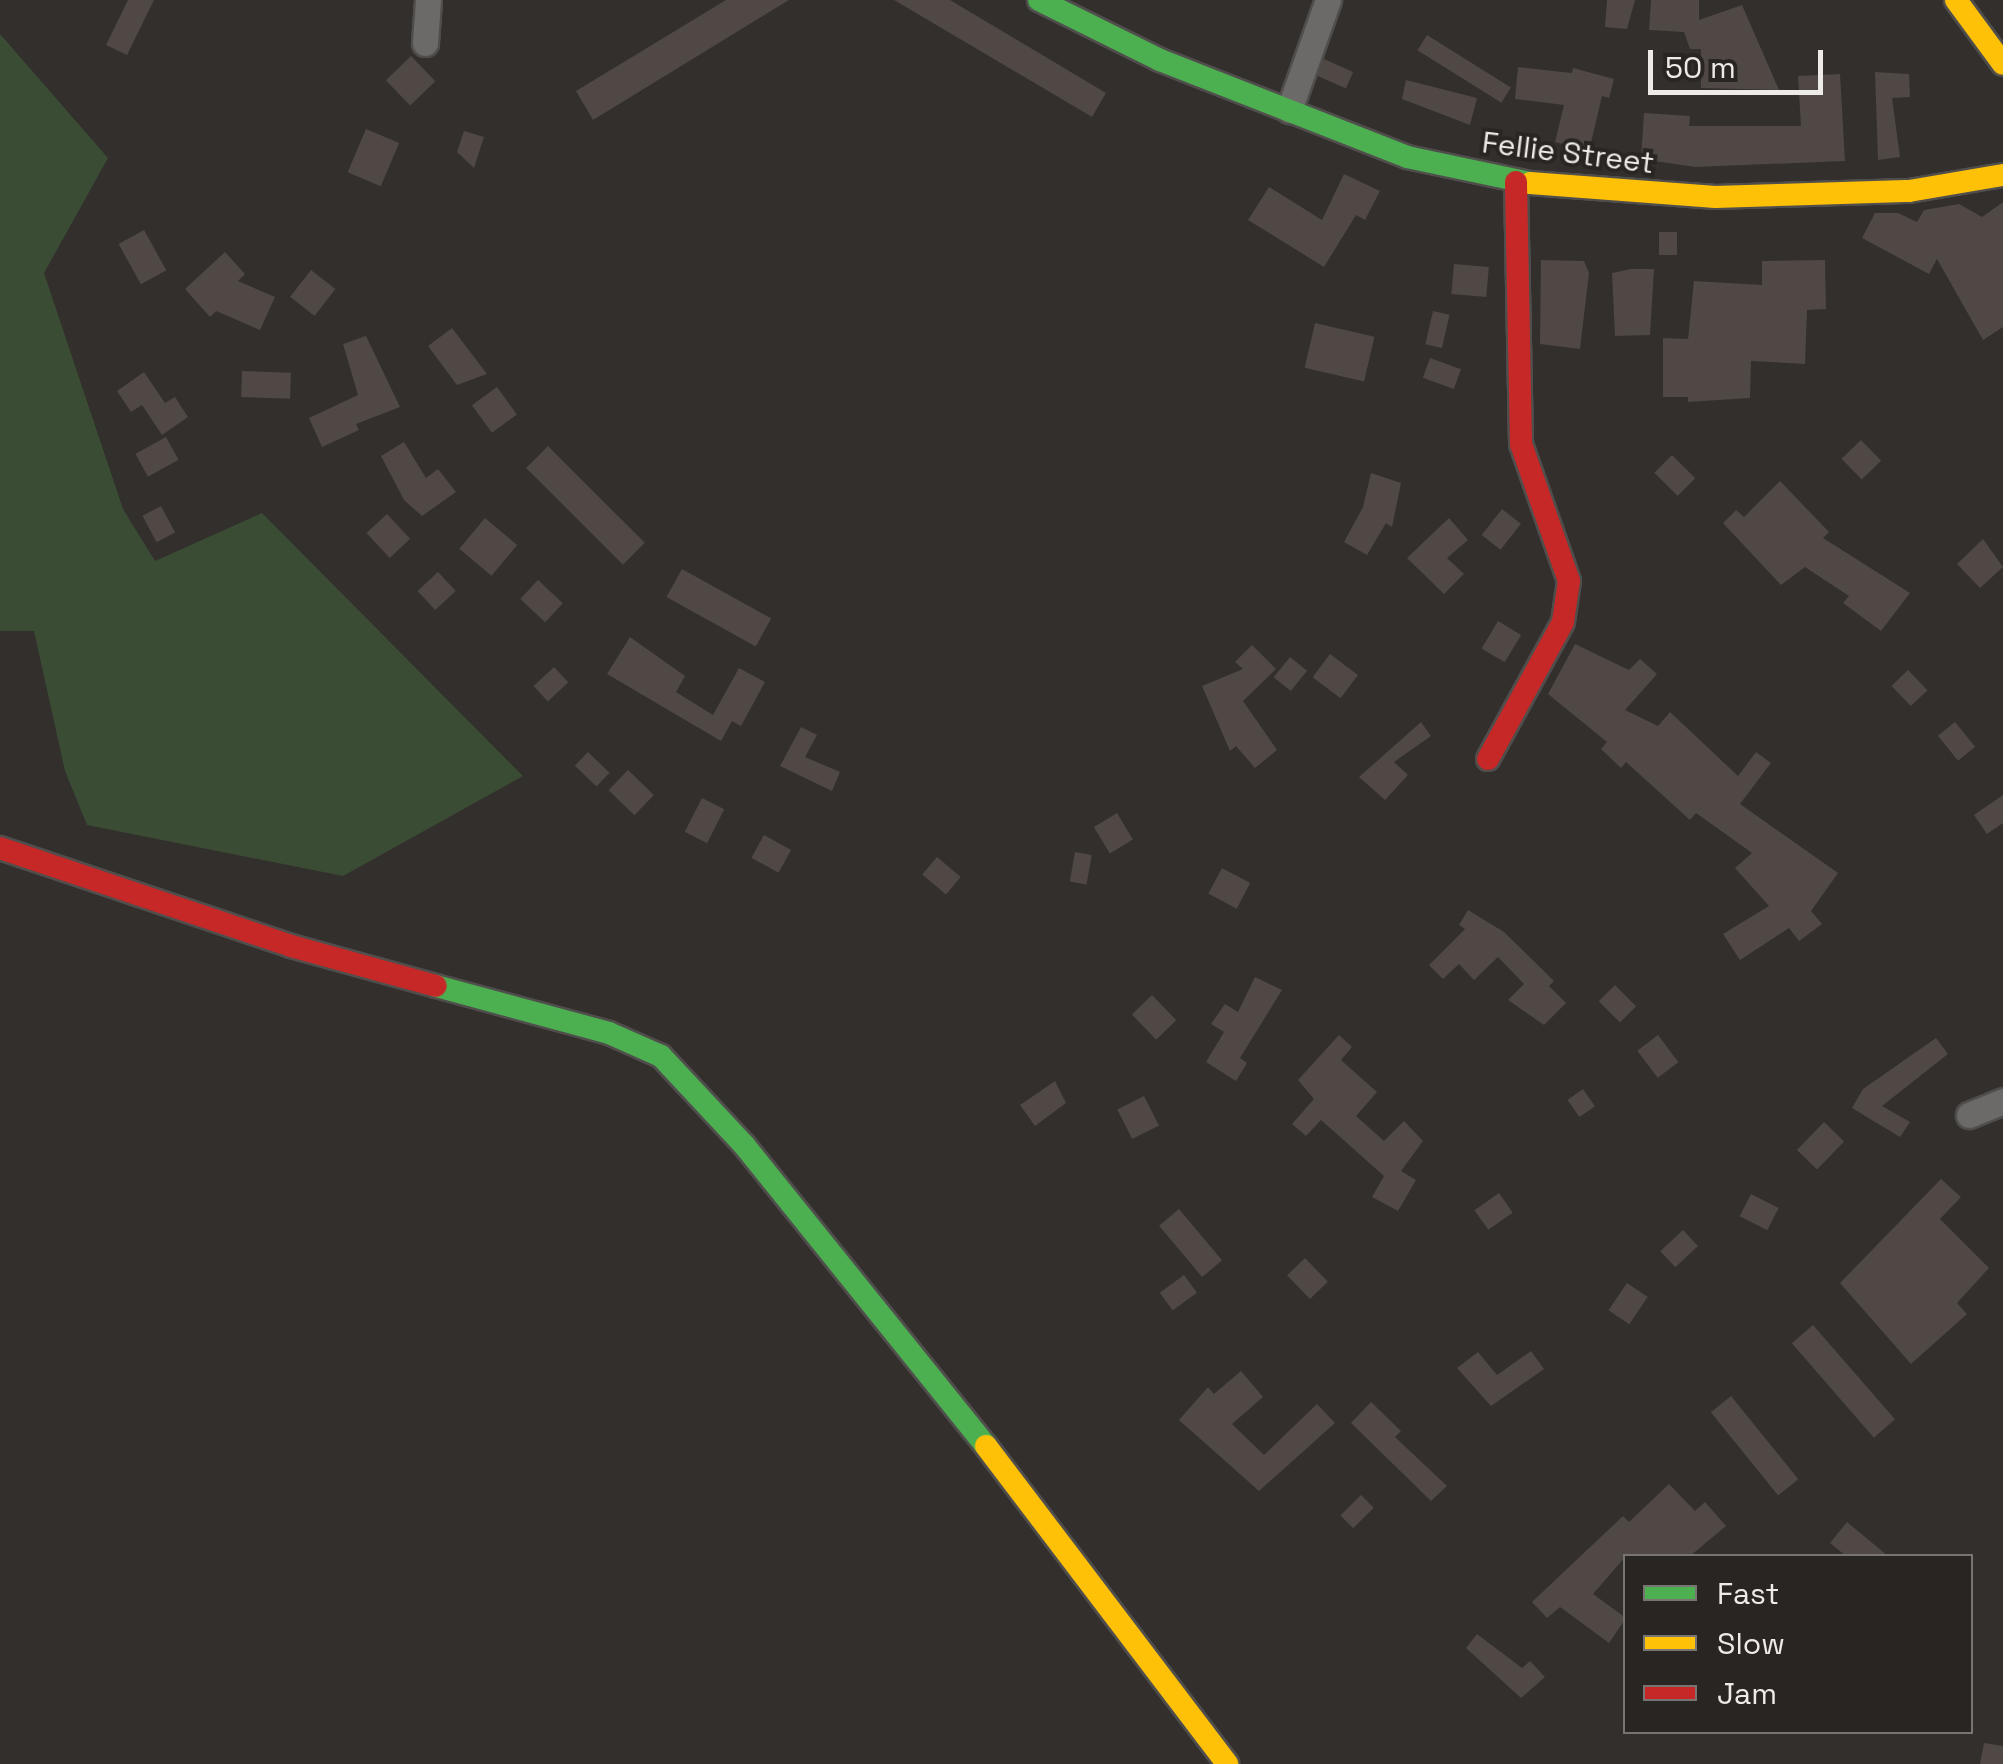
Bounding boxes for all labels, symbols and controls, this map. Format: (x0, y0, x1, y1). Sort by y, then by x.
scale bar (1653, 30, 1828, 92)
text: 50 m (1665, 48, 1736, 87)
street label: Fellie Street (1480, 125, 1656, 181)
legend (1623, 1554, 1973, 1734)
text: Fast (1717, 1574, 1779, 1613)
text: Slow (1717, 1624, 1785, 1663)
text: Jam (1717, 1674, 1777, 1713)

